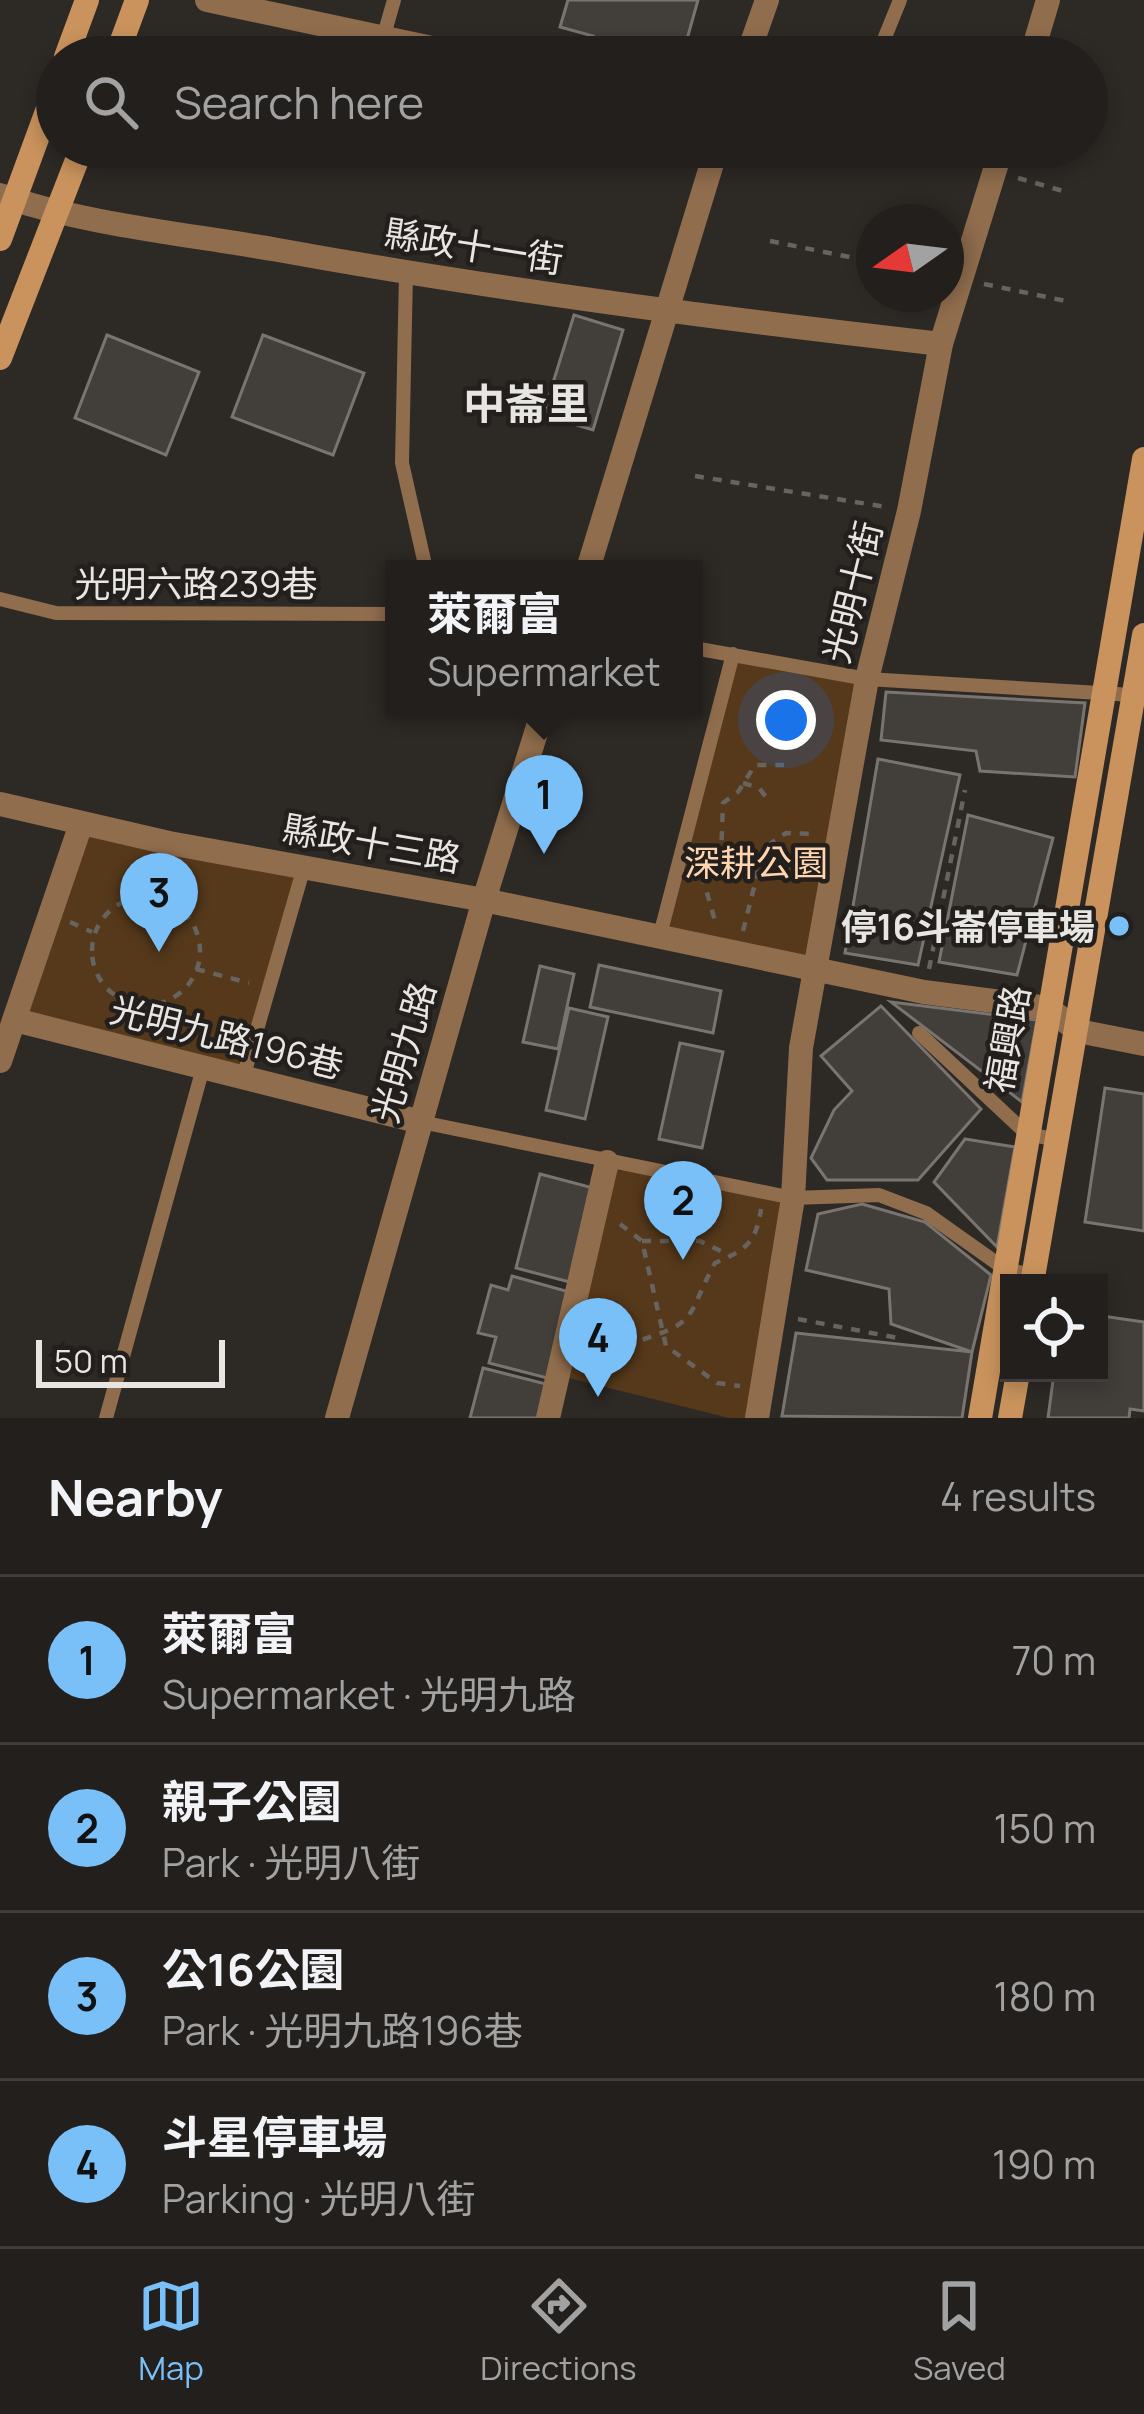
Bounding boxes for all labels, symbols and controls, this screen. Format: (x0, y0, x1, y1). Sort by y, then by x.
search box (36, 36, 1108, 168)
icon: search (78, 69, 144, 135)
text: Search here (174, 71, 424, 133)
north arrow (856, 204, 964, 312)
street label: 縣政十一街 (381, 208, 567, 284)
district label: 中崙里 (463, 374, 589, 432)
street label: 光明十街 (811, 516, 893, 668)
street label: 光明六路239巷 (75, 559, 317, 608)
popup (385, 560, 703, 716)
text: 萊爾富 (427, 582, 562, 644)
text: Supermarket (427, 644, 661, 698)
your location (756, 690, 816, 750)
pin: 1 (505, 755, 583, 854)
street label: 縣政十三路 (279, 803, 465, 883)
park label: 深耕公園 (684, 838, 828, 887)
pin: 3 (120, 853, 198, 952)
place label: 停16斗崙停車場 (841, 902, 1095, 951)
marker: 停16斗崙停車場 (1106, 913, 1132, 939)
street label: 光明九路 (360, 976, 446, 1128)
street label: 福興路 (973, 982, 1041, 1096)
street label: 光明九路196巷 (105, 984, 349, 1090)
pin: 2 (644, 1161, 722, 1260)
map controls (1000, 1274, 1108, 1382)
button: locate (1000, 1274, 1108, 1382)
pin: 4 (559, 1298, 637, 1397)
scale bar (36, 1334, 225, 1387)
text: 50 m (54, 1338, 128, 1383)
text: Nearby (48, 1462, 223, 1531)
text: 4 results (940, 1469, 1096, 1523)
text: 萊爾富 (162, 1602, 297, 1664)
text: 1 (78, 1633, 96, 1687)
text: 70 m (1012, 1633, 1096, 1687)
text: Supermarket · 光明九路 (162, 1667, 576, 1721)
text: 親子公園 (162, 1770, 342, 1832)
text: 2 (75, 1801, 99, 1855)
text: 150 m (994, 1801, 1096, 1855)
text: Park · 光明八街 (162, 1835, 420, 1889)
text: 公16公園 (162, 1938, 345, 2000)
text: 3 (76, 1969, 98, 2023)
text: 180 m (993, 1969, 1096, 2023)
text: Park · 光明九路196巷 (162, 2003, 523, 2057)
text: 斗星停車場 (162, 2106, 387, 2168)
text: 4 (75, 2137, 99, 2191)
text: 190 m (992, 2137, 1096, 2191)
text: Parking · 光明八街 (162, 2171, 476, 2225)
tab: Map (138, 2273, 204, 2390)
tab: Directions (480, 2273, 637, 2390)
tab: Saved (913, 2273, 1006, 2390)

